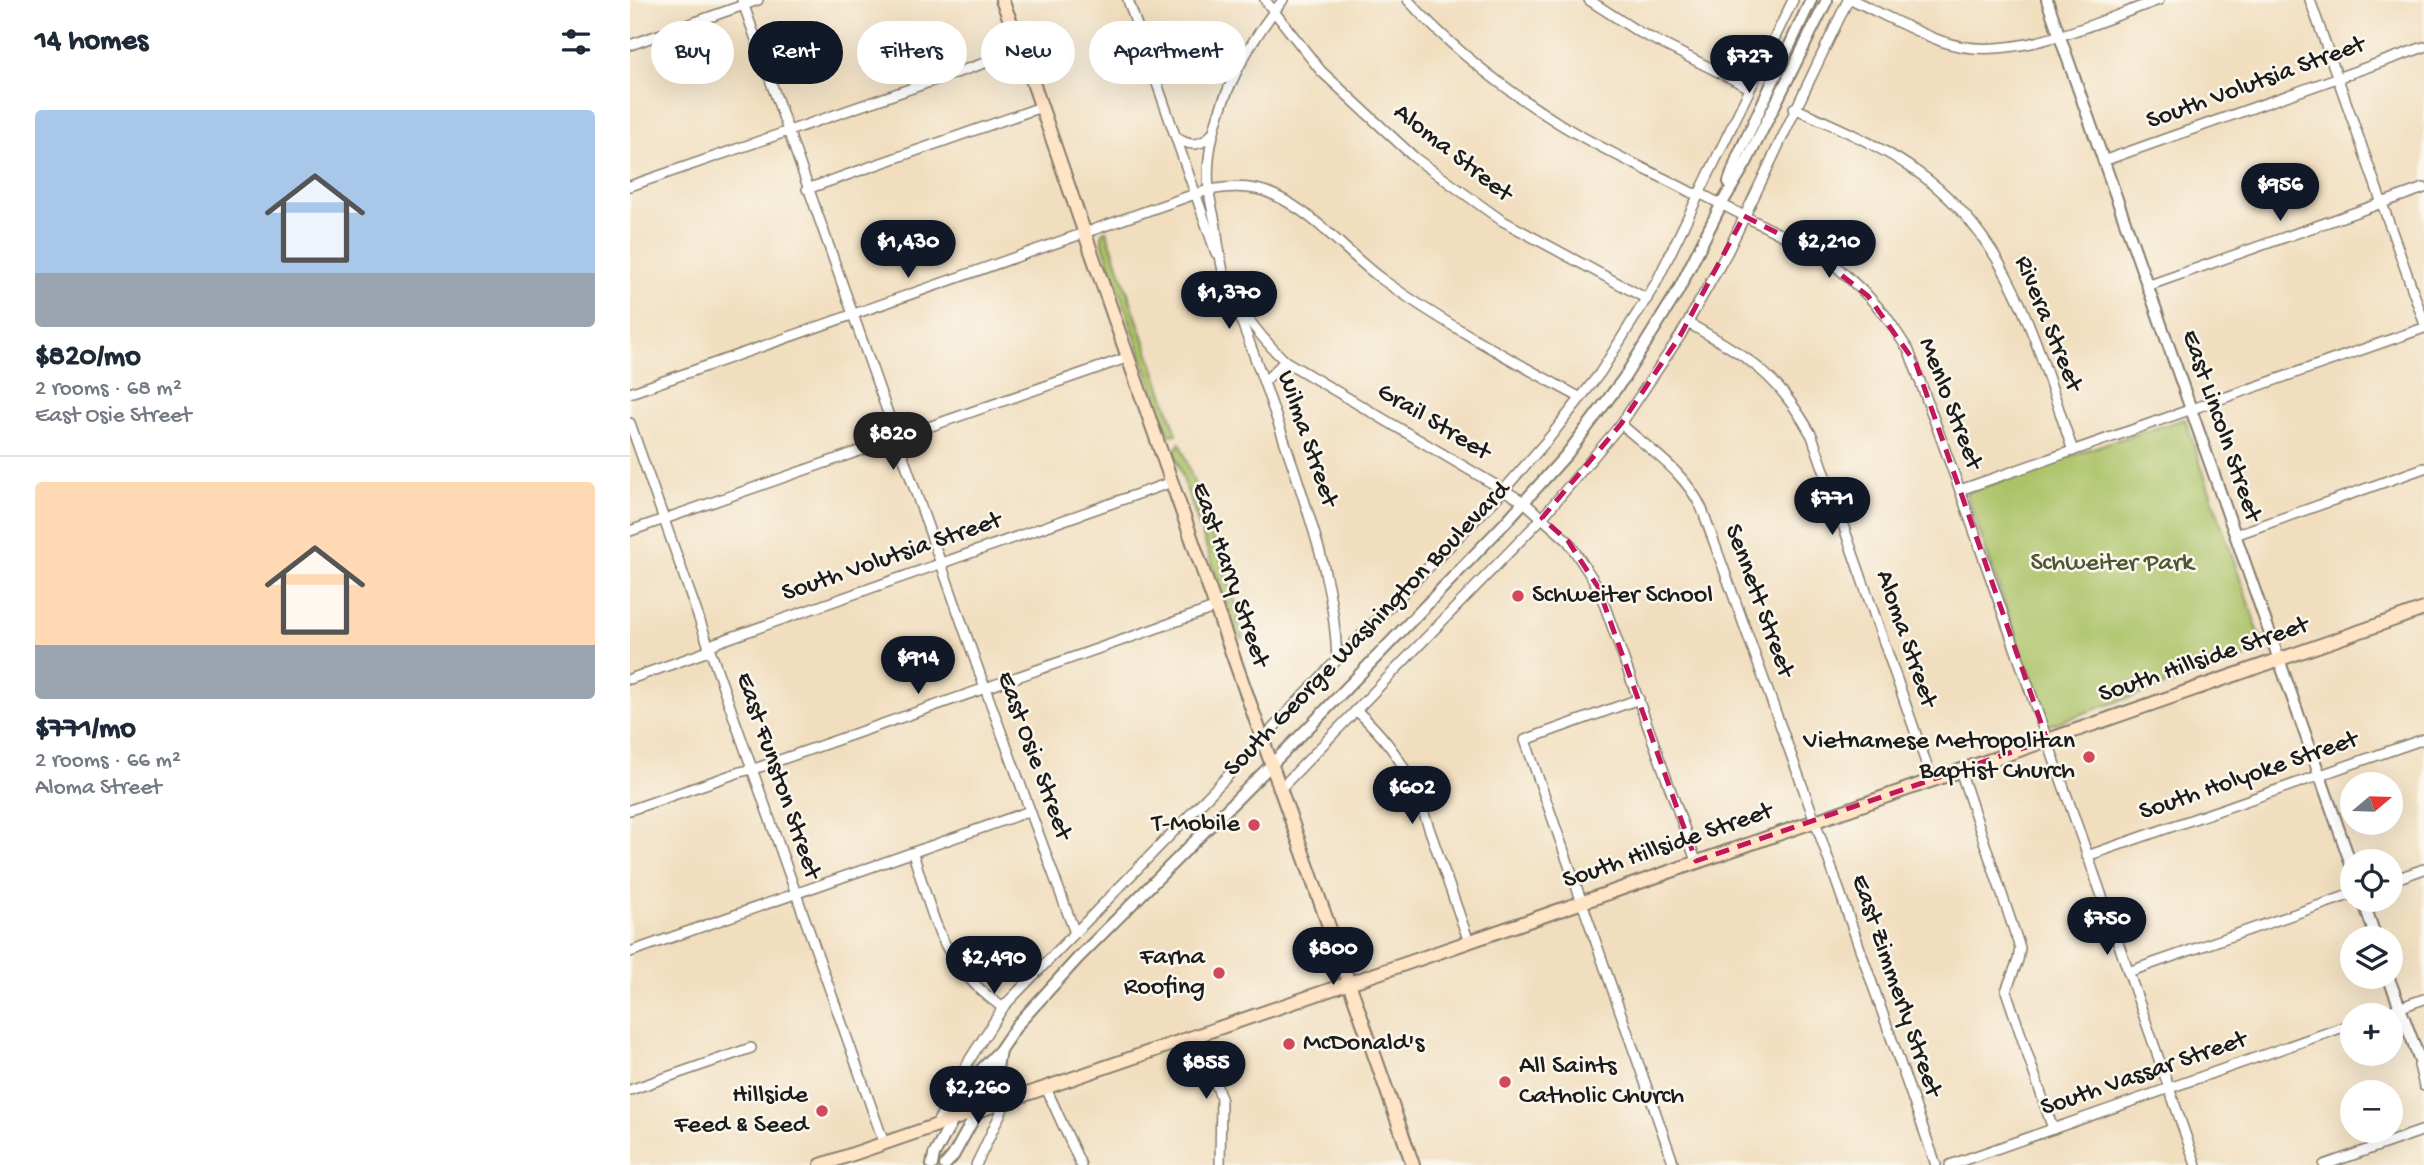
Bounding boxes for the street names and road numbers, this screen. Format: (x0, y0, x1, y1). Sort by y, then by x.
street label: South Volutsia Street (2143, 29, 2372, 138)
street label: Aloma Street (1386, 98, 1520, 212)
street label: Rivera Street (2006, 252, 2089, 398)
street label: East Lincoln Street (2173, 326, 2268, 528)
street label: Menlo Street (1910, 334, 1989, 476)
street label: Wilma Street (1268, 367, 1345, 513)
street label: Grail Street (1371, 377, 1497, 470)
street label: South George Washington Boulevard (1218, 474, 1519, 784)
street label: East Harry Street (1183, 479, 1276, 674)
street label: South Volutsia Street (778, 505, 1008, 610)
street label: Sennett Street (1716, 520, 1801, 684)
street label: Aloma Street (1867, 566, 1944, 714)
street label: South Hillside Street (2095, 610, 2315, 711)
street label: East Osie Street (988, 668, 1079, 847)
street label: East Funston Street (727, 669, 828, 886)
street label: South Holyoke Street (2136, 724, 2365, 829)
street label: South Hillside Street (1559, 796, 1779, 897)
street label: East Zimmerly Street (1842, 871, 1948, 1103)
street label: South Vassar Street (2037, 1024, 2253, 1125)

